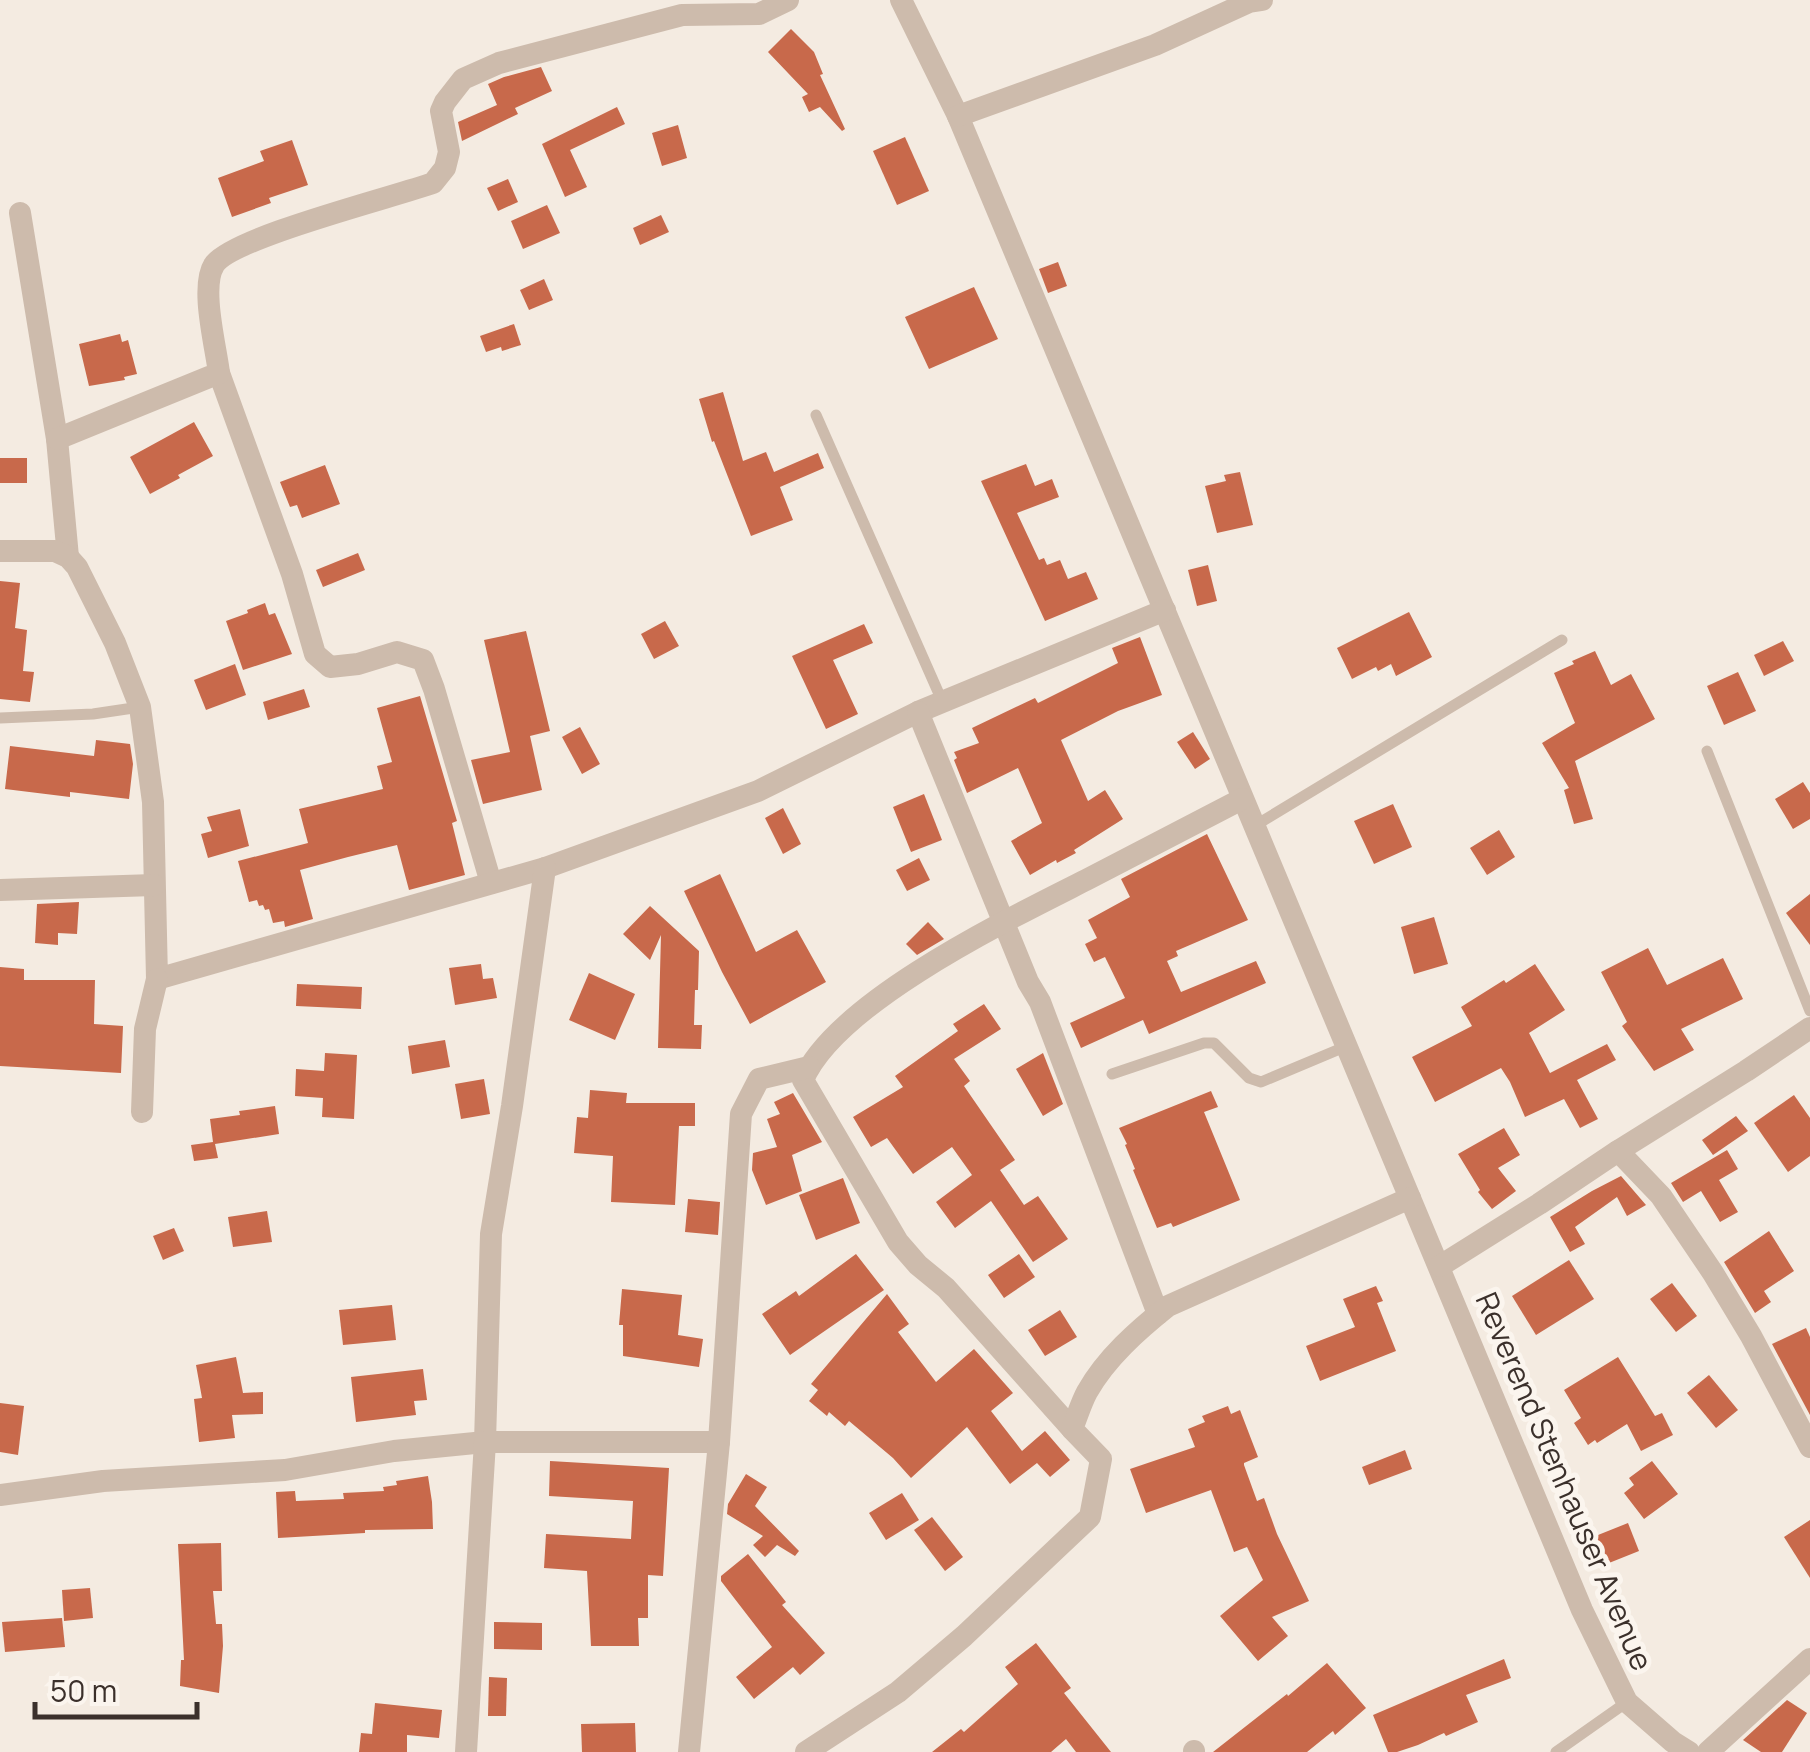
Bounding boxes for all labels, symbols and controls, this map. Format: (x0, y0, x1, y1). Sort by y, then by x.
street label: Reverend Stenhauser Avenue (1467, 1286, 1663, 1676)
scale bar (35, 1657, 198, 1719)
text: 50 m (50, 1670, 117, 1711)

